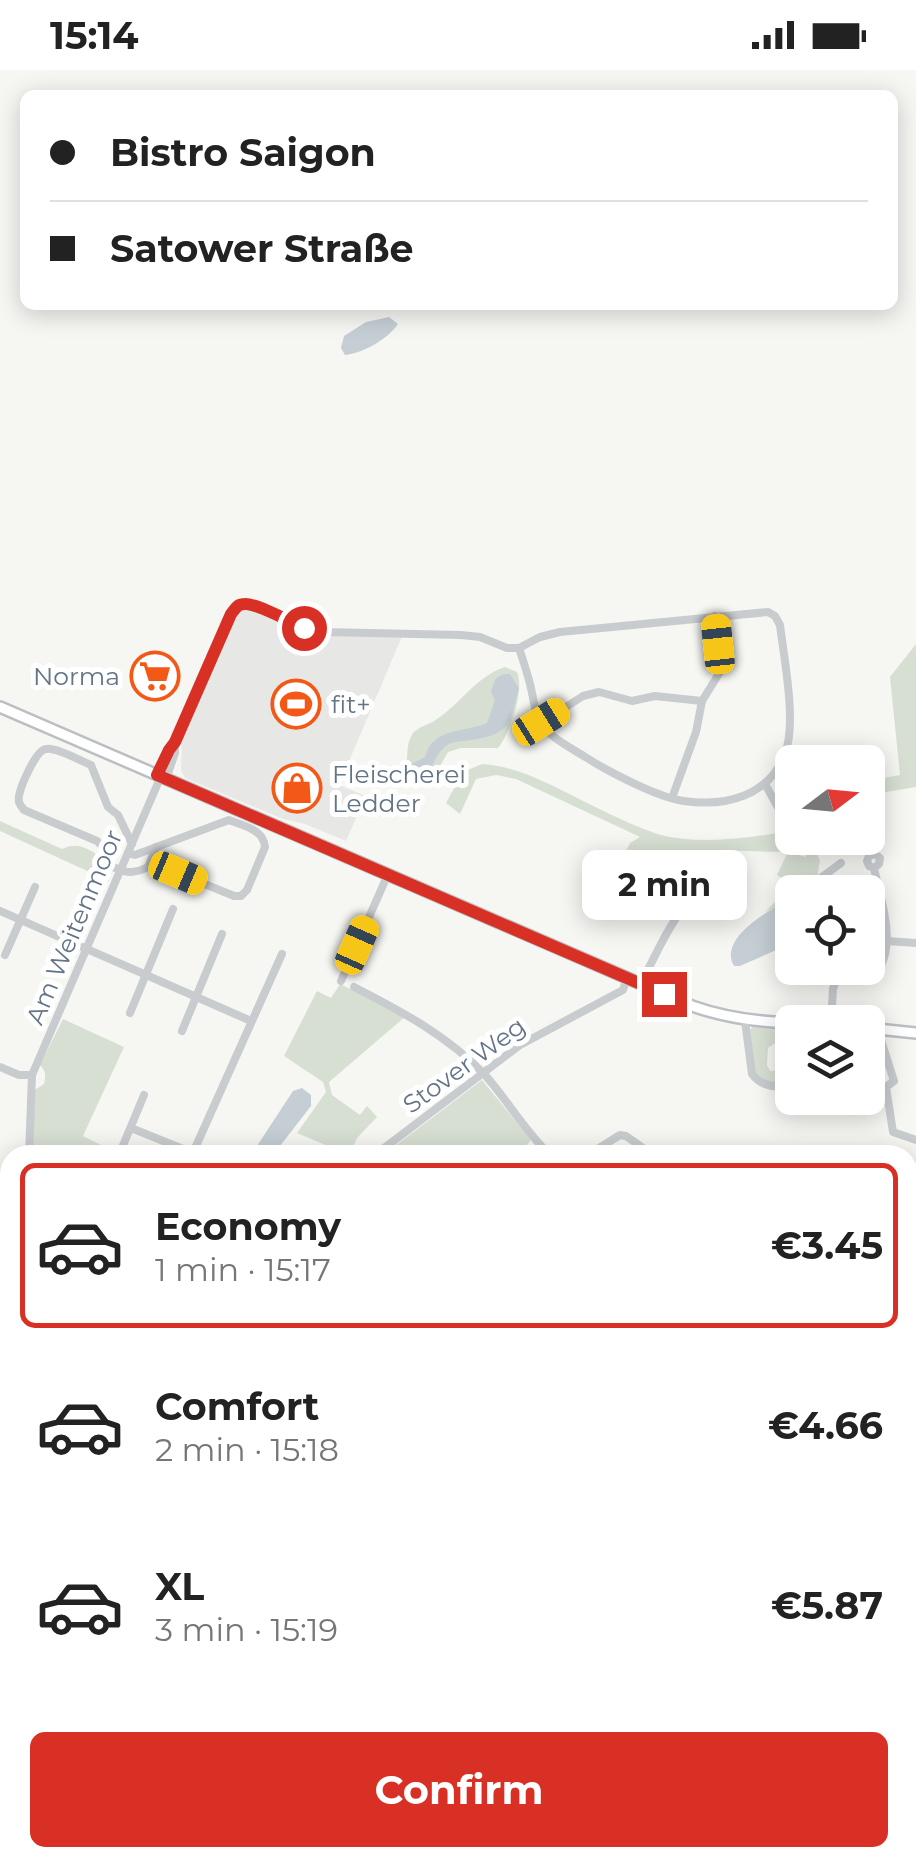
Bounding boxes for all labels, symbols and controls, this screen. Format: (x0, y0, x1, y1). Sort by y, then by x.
text: 15:14 (50, 12, 139, 59)
text: Bistro Saigon (110, 129, 376, 176)
text: Satower Straße (110, 225, 413, 272)
route start (282, 606, 327, 651)
car (700, 613, 736, 675)
supermarket icon: Norma (129, 650, 181, 702)
place label: Norma (33, 661, 120, 691)
sports icon: fit+ (270, 678, 322, 730)
place label: fit+ (331, 689, 371, 719)
car (508, 693, 574, 751)
north arrow (775, 745, 885, 855)
map controls (775, 745, 885, 1115)
place label: Fleischerei Ledder (332, 759, 466, 818)
shop icon: Fleischerei Ledder (271, 762, 323, 814)
street label: Am Weitenmoor (19, 825, 129, 1029)
car (145, 847, 211, 899)
callout: 2 min (582, 849, 746, 919)
text: 2 min (618, 865, 711, 904)
button: locate (775, 875, 885, 985)
car (331, 911, 383, 979)
route end (642, 972, 687, 1017)
button: layers (775, 1005, 885, 1115)
street label: Stover Weg (397, 1011, 531, 1119)
icon: car (35, 1201, 125, 1291)
text: Economy (155, 1203, 341, 1250)
text: €3.45 (771, 1222, 883, 1269)
text: 1 min · 15:17 (155, 1250, 331, 1289)
icon: car (35, 1381, 125, 1471)
text: Comfort (155, 1383, 319, 1430)
text: €4.66 (768, 1402, 883, 1449)
text: 2 min · 15:18 (155, 1430, 339, 1469)
icon: car (35, 1561, 125, 1651)
text: XL (155, 1563, 204, 1610)
text: €5.87 (771, 1582, 883, 1629)
text: 3 min · 15:19 (155, 1610, 338, 1649)
button: Confirm (30, 1732, 888, 1847)

